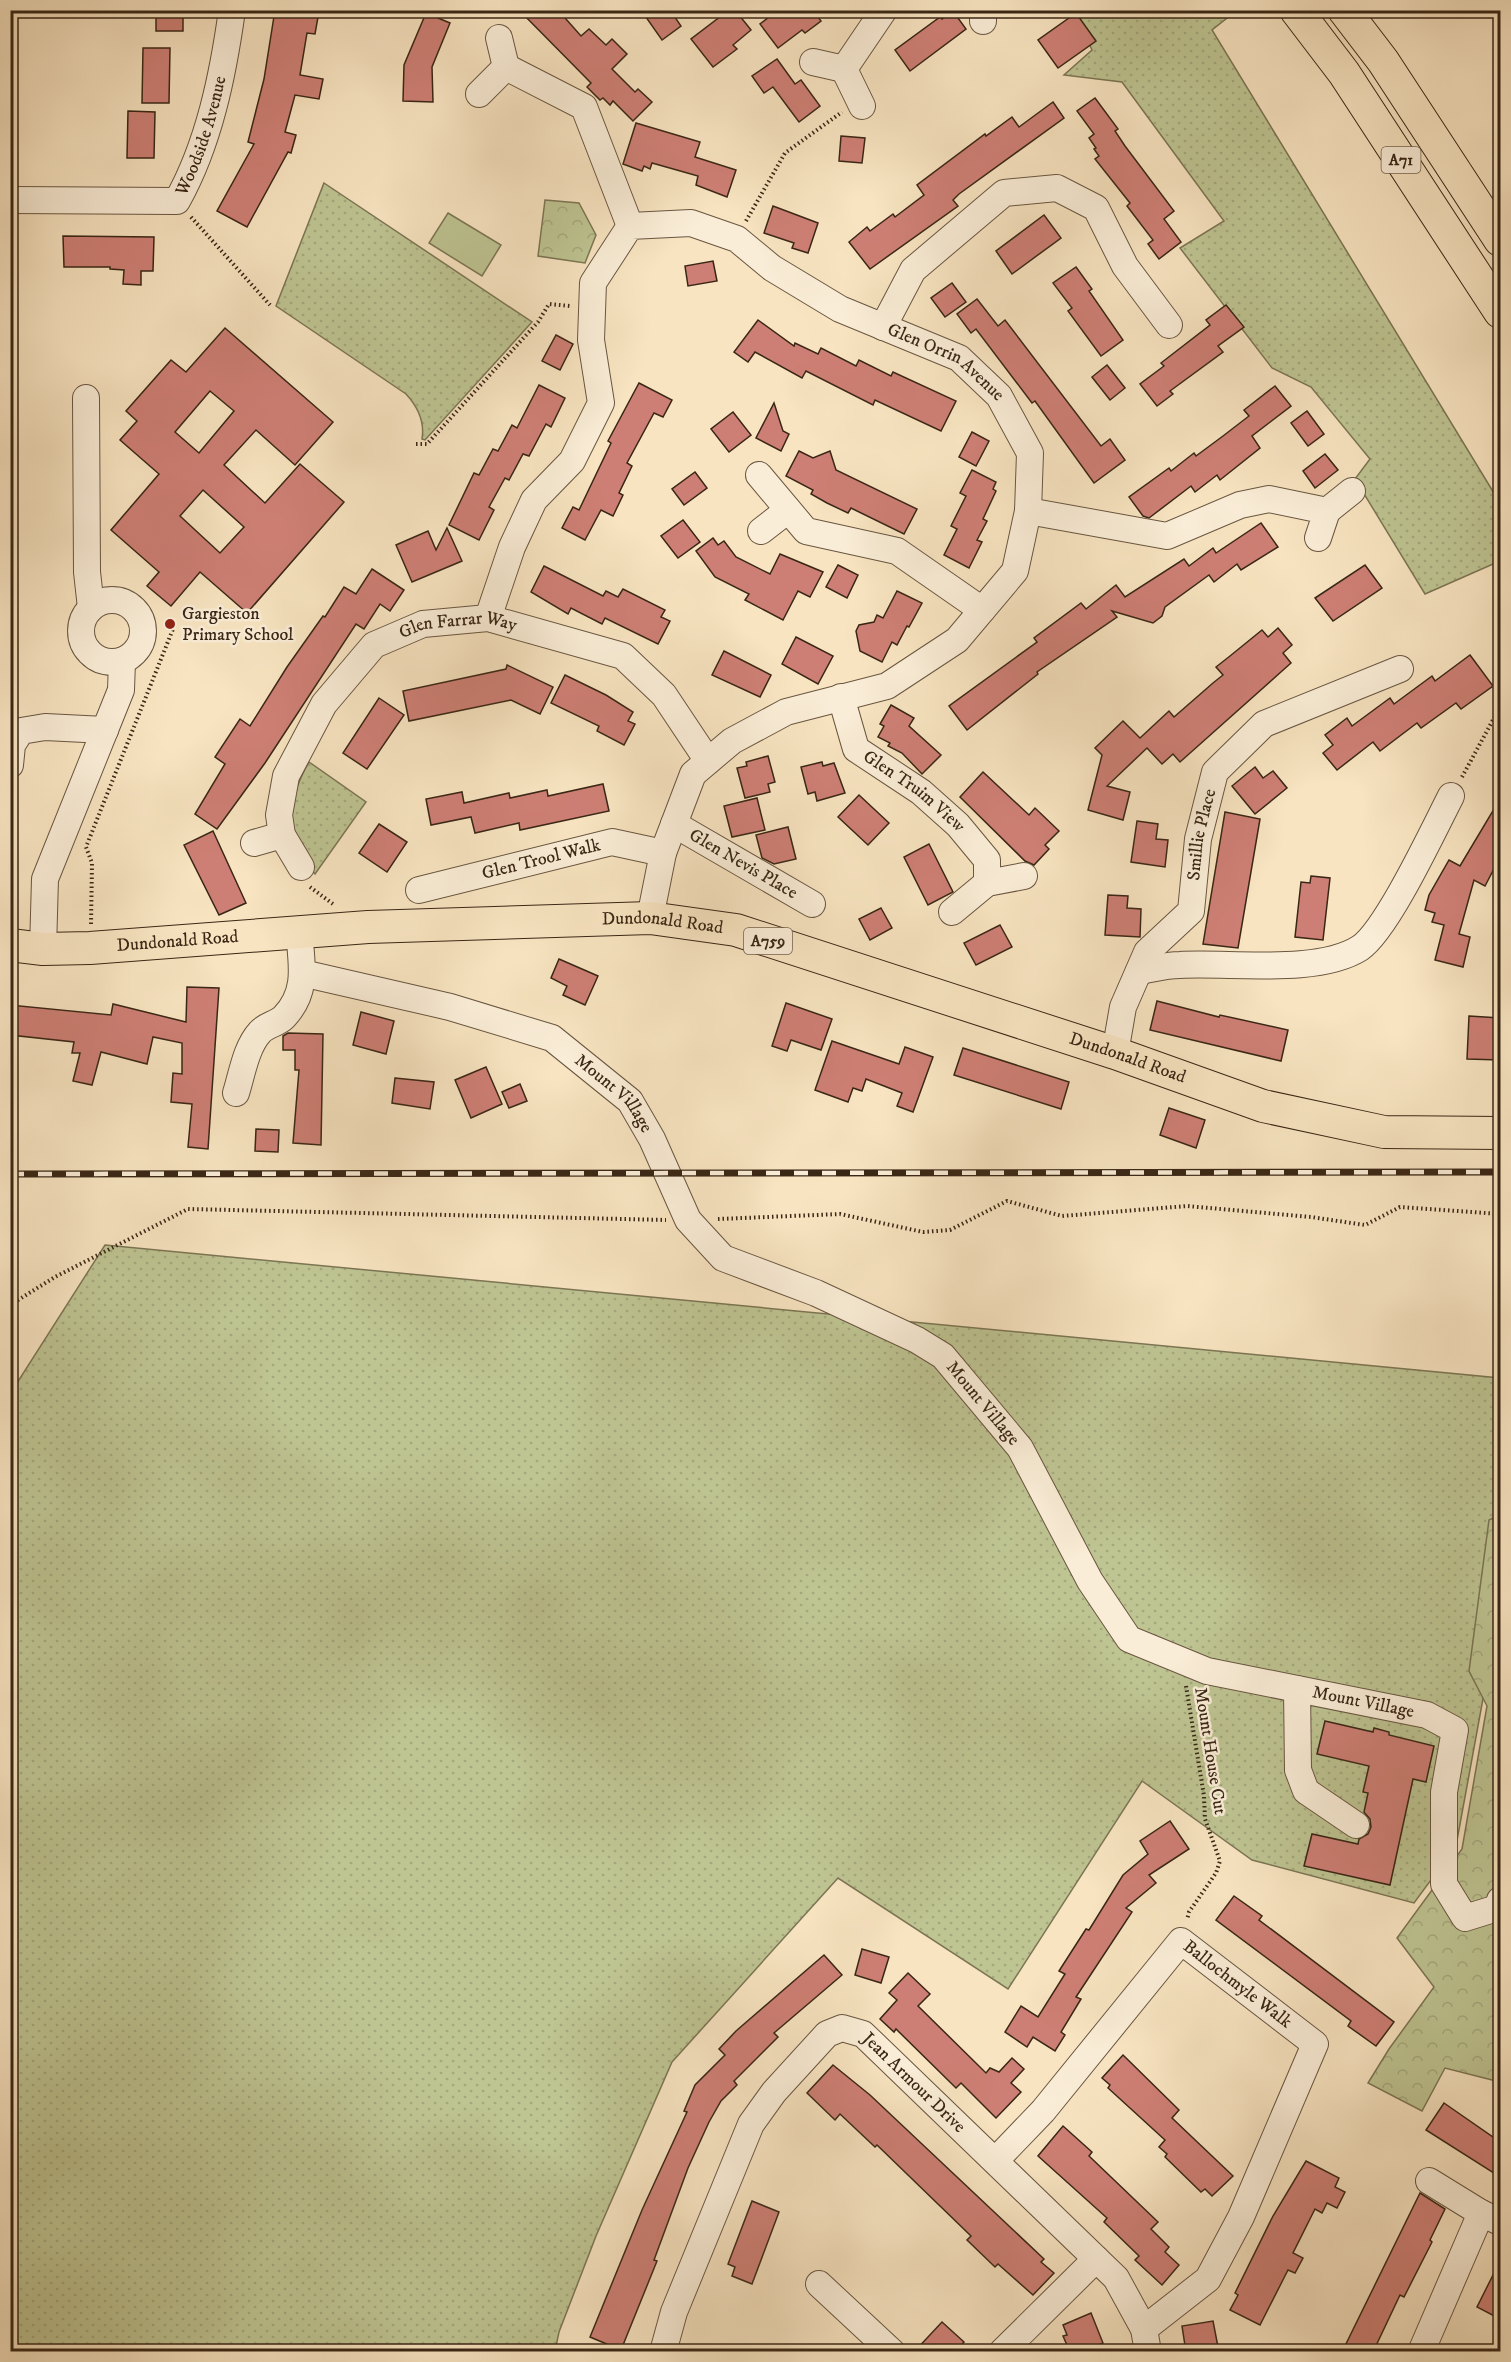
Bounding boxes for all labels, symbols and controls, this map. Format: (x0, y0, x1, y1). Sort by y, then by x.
street label: Woodside Avenue (170, 74, 231, 200)
road number: A71 (1382, 147, 1420, 173)
street label: Glen Orrin Avenue (884, 319, 1009, 406)
place label: Gargieston Primary School (182, 603, 294, 646)
street label: Glen Farrar Way (396, 607, 520, 644)
marker: Gargieston Primary School (163, 617, 177, 631)
street label: Glen Truim View (859, 746, 970, 837)
street label: Smillie Place (1183, 787, 1221, 882)
street label: Glen Nevis Place (685, 824, 801, 904)
street label: Glen Trool Walk (480, 834, 603, 885)
street label: Dundonald Road (602, 907, 725, 939)
street label: Dundonald Road (116, 926, 239, 957)
road number: A759 (744, 928, 792, 954)
street label: Dundonald Road (1067, 1028, 1189, 1088)
street label: Mount Village (570, 1050, 657, 1137)
street label: Mount Village (941, 1357, 1024, 1450)
street label: Mount Village (1310, 1681, 1416, 1723)
street label: Mount House Cut (1189, 1686, 1231, 1816)
street label: Ballochmyle Walk (1179, 1936, 1296, 2033)
street label: Jean Armour Drive (856, 2027, 970, 2138)

